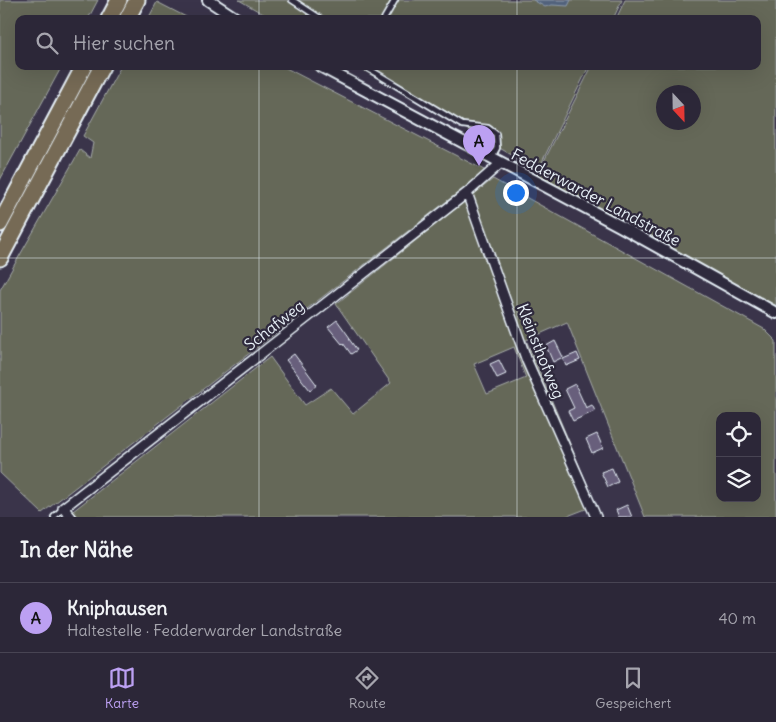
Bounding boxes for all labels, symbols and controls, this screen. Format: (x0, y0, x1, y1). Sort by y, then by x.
search box (15, 15, 761, 70)
icon: search (33, 29, 61, 57)
text: Hier suchen (73, 31, 175, 55)
north arrow (656, 85, 701, 130)
pin: A (463, 125, 495, 166)
street label: Fedderwarder Landstraße (508, 144, 684, 250)
your location (503, 180, 529, 206)
street label: Schafweg (240, 295, 308, 355)
street label: Kleinsthofweg (513, 300, 569, 402)
map controls (716, 412, 761, 502)
button: locate (716, 412, 761, 457)
button: layers (716, 457, 761, 502)
text: In der Nähe (20, 536, 133, 563)
text: Kniphausen (67, 596, 168, 620)
text: A (31, 608, 41, 628)
text: 40 m (718, 608, 756, 628)
text: Haltestelle · Fedderwarder Landstraße (67, 620, 342, 640)
tab: Karte (105, 664, 139, 712)
tab: Route (349, 664, 386, 712)
tab: Gespeichert (595, 664, 671, 712)

